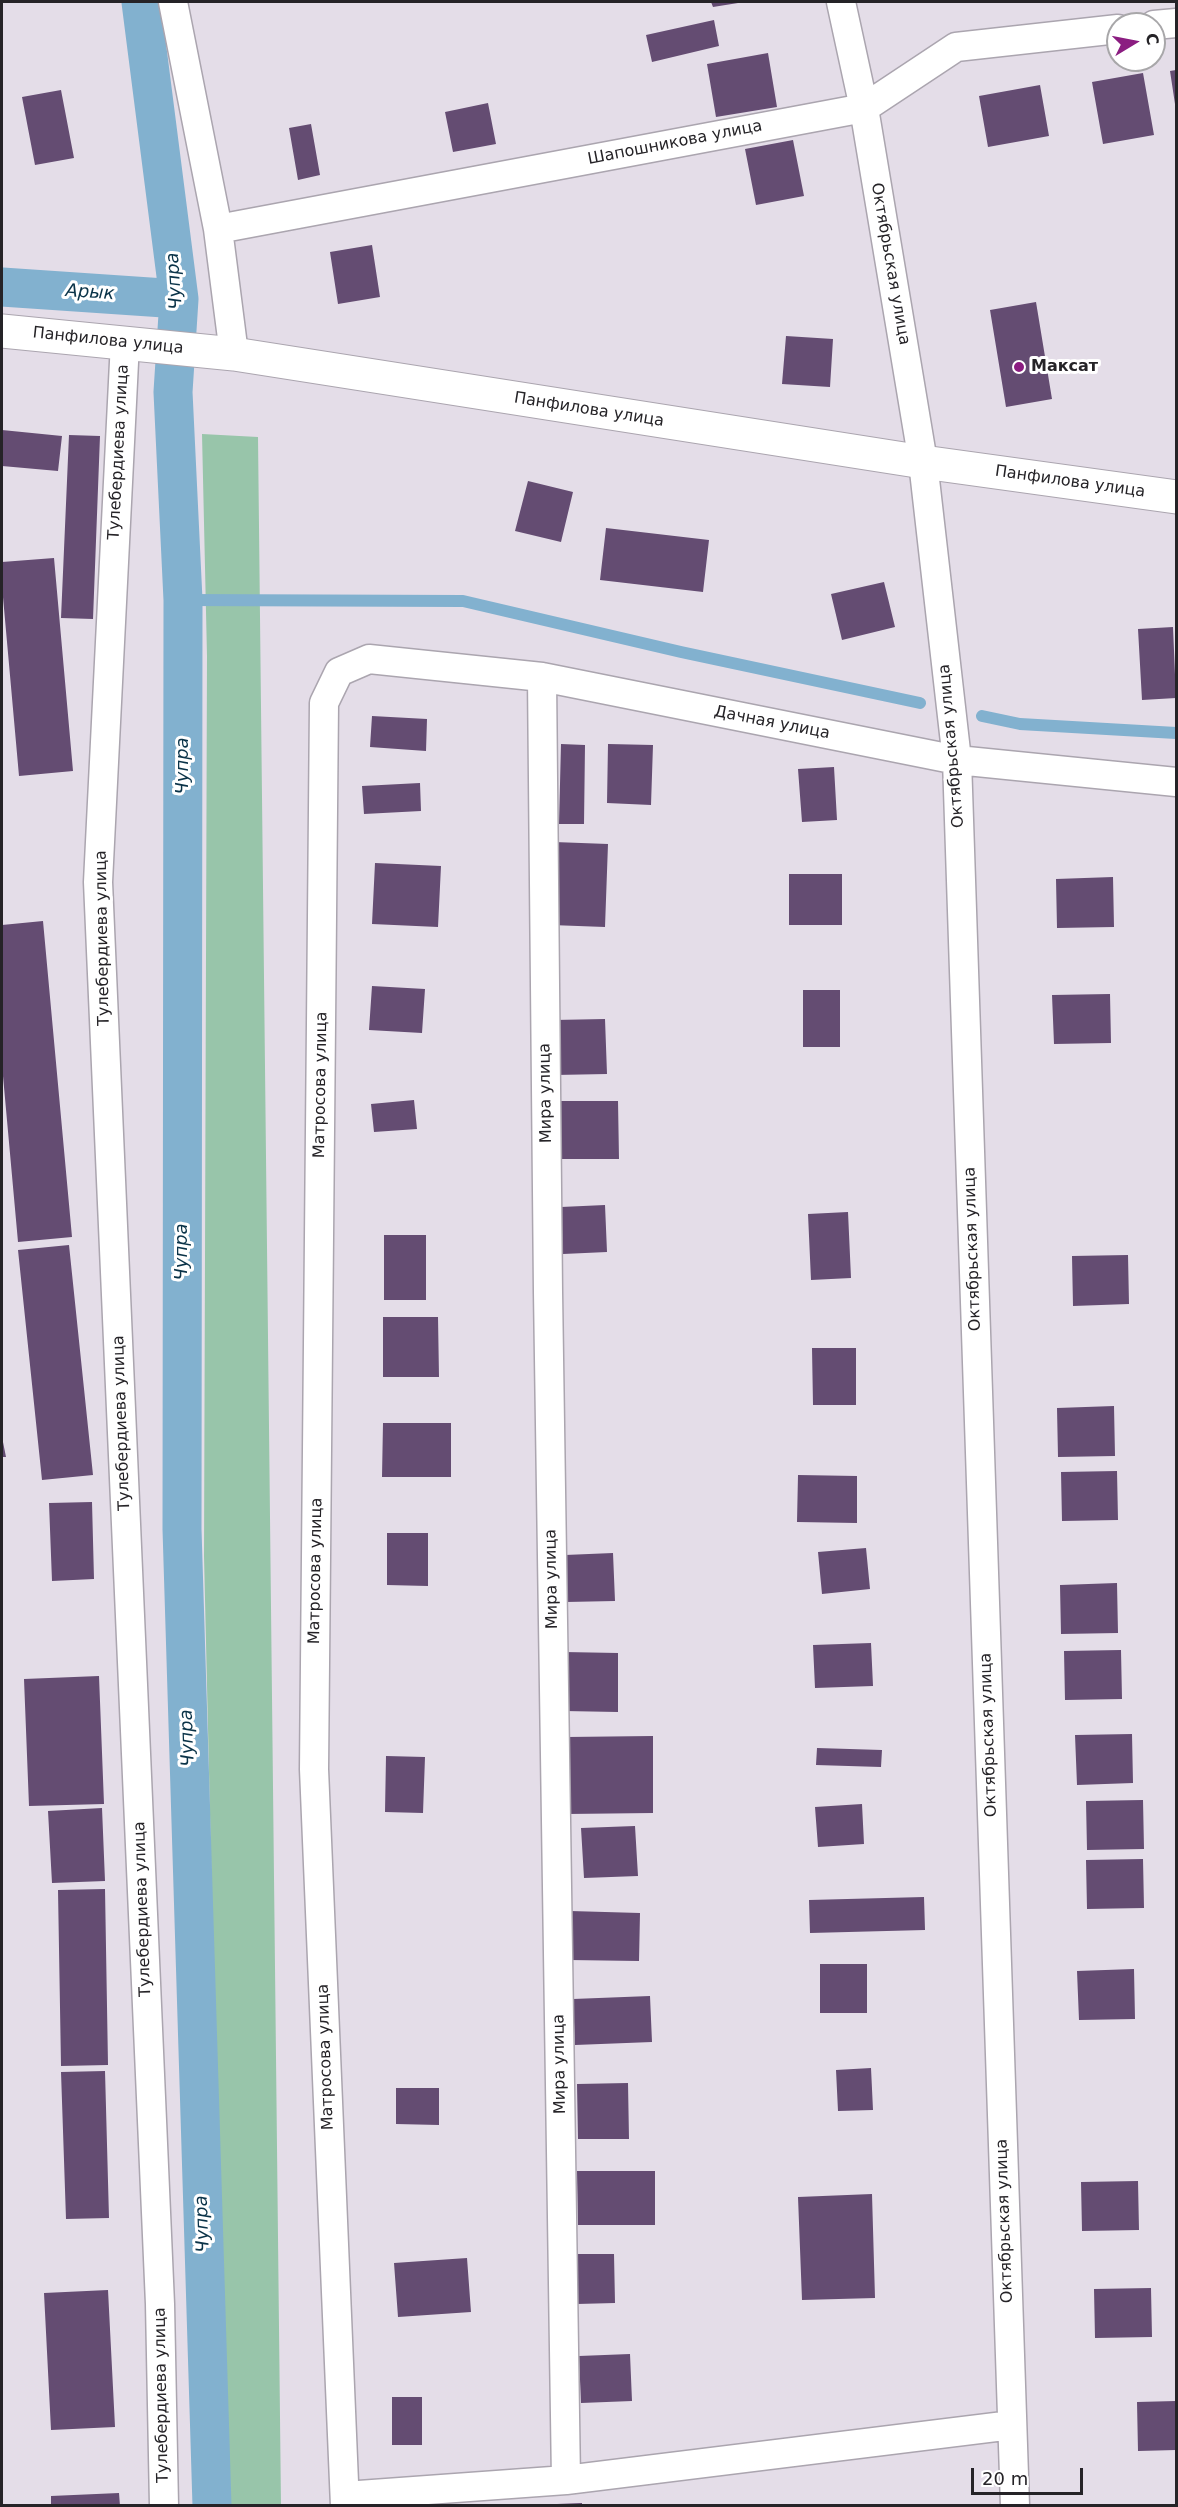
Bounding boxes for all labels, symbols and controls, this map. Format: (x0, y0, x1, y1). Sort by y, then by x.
north arrow (1106, 12, 1166, 72)
text: С (1142, 32, 1163, 47)
street label: Шапошникова улица (586, 117, 764, 169)
street label: Октябрьская улица (866, 181, 914, 347)
water label: Чупра (162, 252, 188, 310)
water label: Арык (65, 281, 115, 305)
street label: Панфилова улица (32, 324, 184, 358)
place label: Максат (1031, 357, 1098, 377)
marker: Максат (1012, 360, 1026, 374)
street label: Тулебердиева улица (105, 364, 133, 540)
street label: Панфилова улица (513, 389, 665, 431)
street label: Панфилова улица (994, 462, 1146, 502)
street label: Октябрьская улица (935, 663, 969, 829)
street label: Дачная улица (712, 702, 832, 744)
water label: Чупра (172, 737, 194, 795)
street label: Тулебердиева улица (92, 850, 114, 1026)
street label: Матросова улица (310, 1012, 332, 1158)
street label: Мира улица (536, 1043, 556, 1143)
street label: Октябрьская улица (961, 1167, 985, 1331)
water label: Чупра (171, 1223, 193, 1281)
street label: Тулебердиева улица (109, 1335, 135, 1511)
street label: Матросова улица (305, 1498, 327, 1644)
street label: Мира улица (542, 1529, 562, 1629)
street label: Октябрьская улица (977, 1653, 1001, 1817)
water label: Чупра (176, 1709, 200, 1767)
street label: Тулебердиева улица (130, 1821, 156, 1997)
street label: Матросова улица (314, 1983, 338, 2131)
street label: Мира улица (550, 2014, 570, 2114)
street label: Октябрьская улица (993, 2139, 1017, 2303)
water label: Чупра (191, 2195, 215, 2253)
street label: Тулебердиева улица (151, 2307, 173, 2483)
scale bar (974, 2456, 1086, 2494)
text: 20 m (982, 2468, 1028, 2489)

